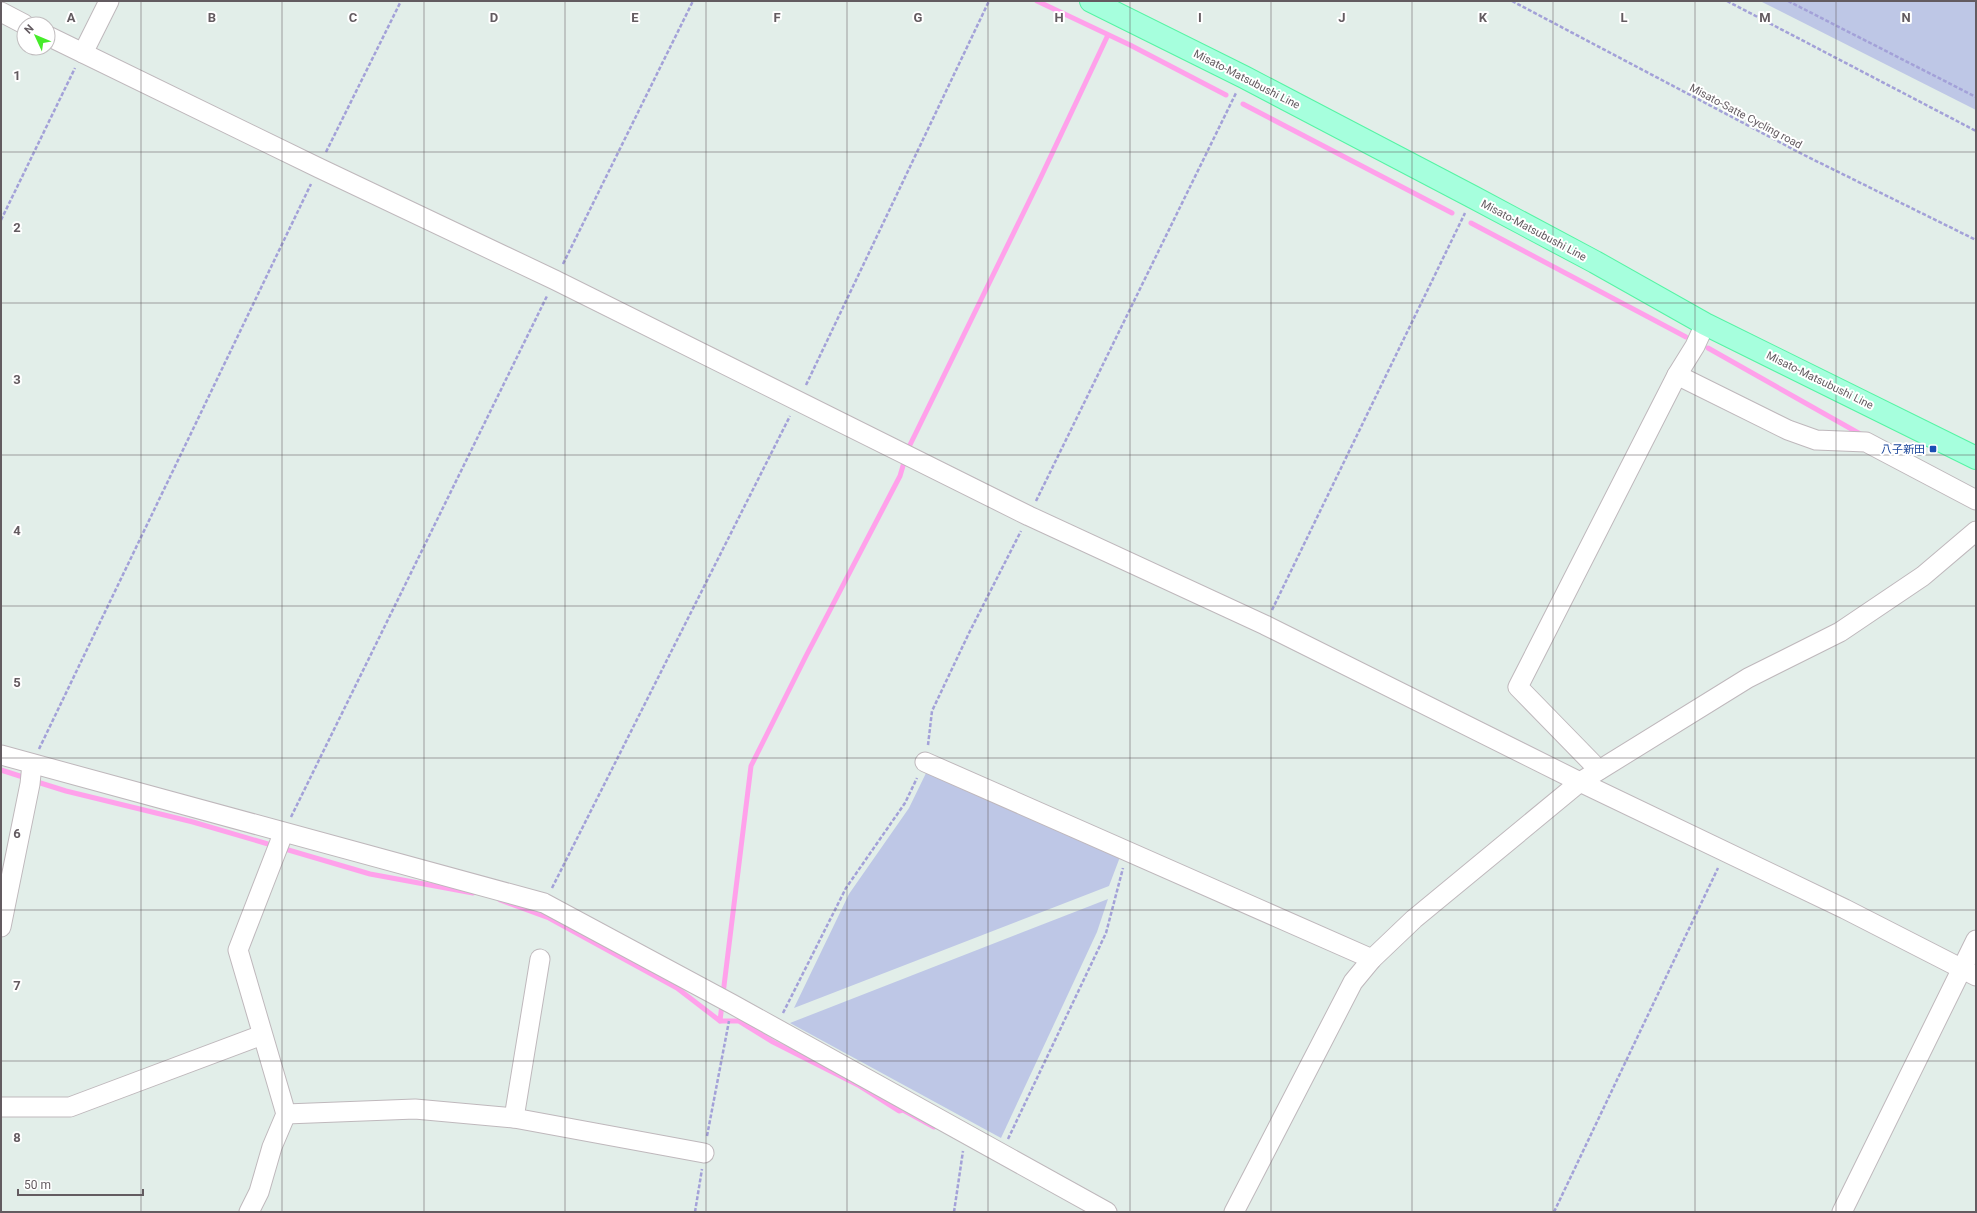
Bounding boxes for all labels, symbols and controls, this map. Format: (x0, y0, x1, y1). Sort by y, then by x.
text: A (67, 10, 76, 25)
text: B (208, 10, 216, 25)
text: C (349, 10, 358, 25)
text: D (490, 10, 498, 25)
text: E (631, 10, 639, 25)
text: F (773, 10, 781, 25)
text: G (914, 10, 923, 25)
text: H (1054, 10, 1064, 25)
text: I (1198, 10, 1202, 25)
text: J (1338, 10, 1346, 25)
text: K (1479, 10, 1488, 25)
text: L (1620, 10, 1628, 25)
text: M (1759, 10, 1771, 25)
text: N (1901, 10, 1911, 25)
north arrow (16, 16, 56, 56)
text: N (22, 22, 37, 37)
street label: Misato-Matsubushi Line (1191, 47, 1302, 112)
text: 1 (13, 68, 21, 83)
street label: Misato-Satte Cycling road (1687, 81, 1804, 152)
street label: Misato-Matsubushi Line (1479, 197, 1589, 264)
text: 2 (13, 220, 21, 235)
street label: Misato-Matsubushi Line (1764, 349, 1876, 412)
text: 3 (13, 372, 21, 387)
place label: 八子新田 (1881, 443, 1925, 456)
marker: 八子新田 (1928, 444, 1938, 454)
text: 4 (13, 523, 21, 538)
text: 5 (13, 675, 21, 690)
text: 6 (13, 826, 21, 841)
text: 7 (13, 978, 21, 993)
text: 8 (13, 1130, 21, 1145)
scale bar (18, 1171, 143, 1197)
text: 50 m (24, 1178, 51, 1192)

